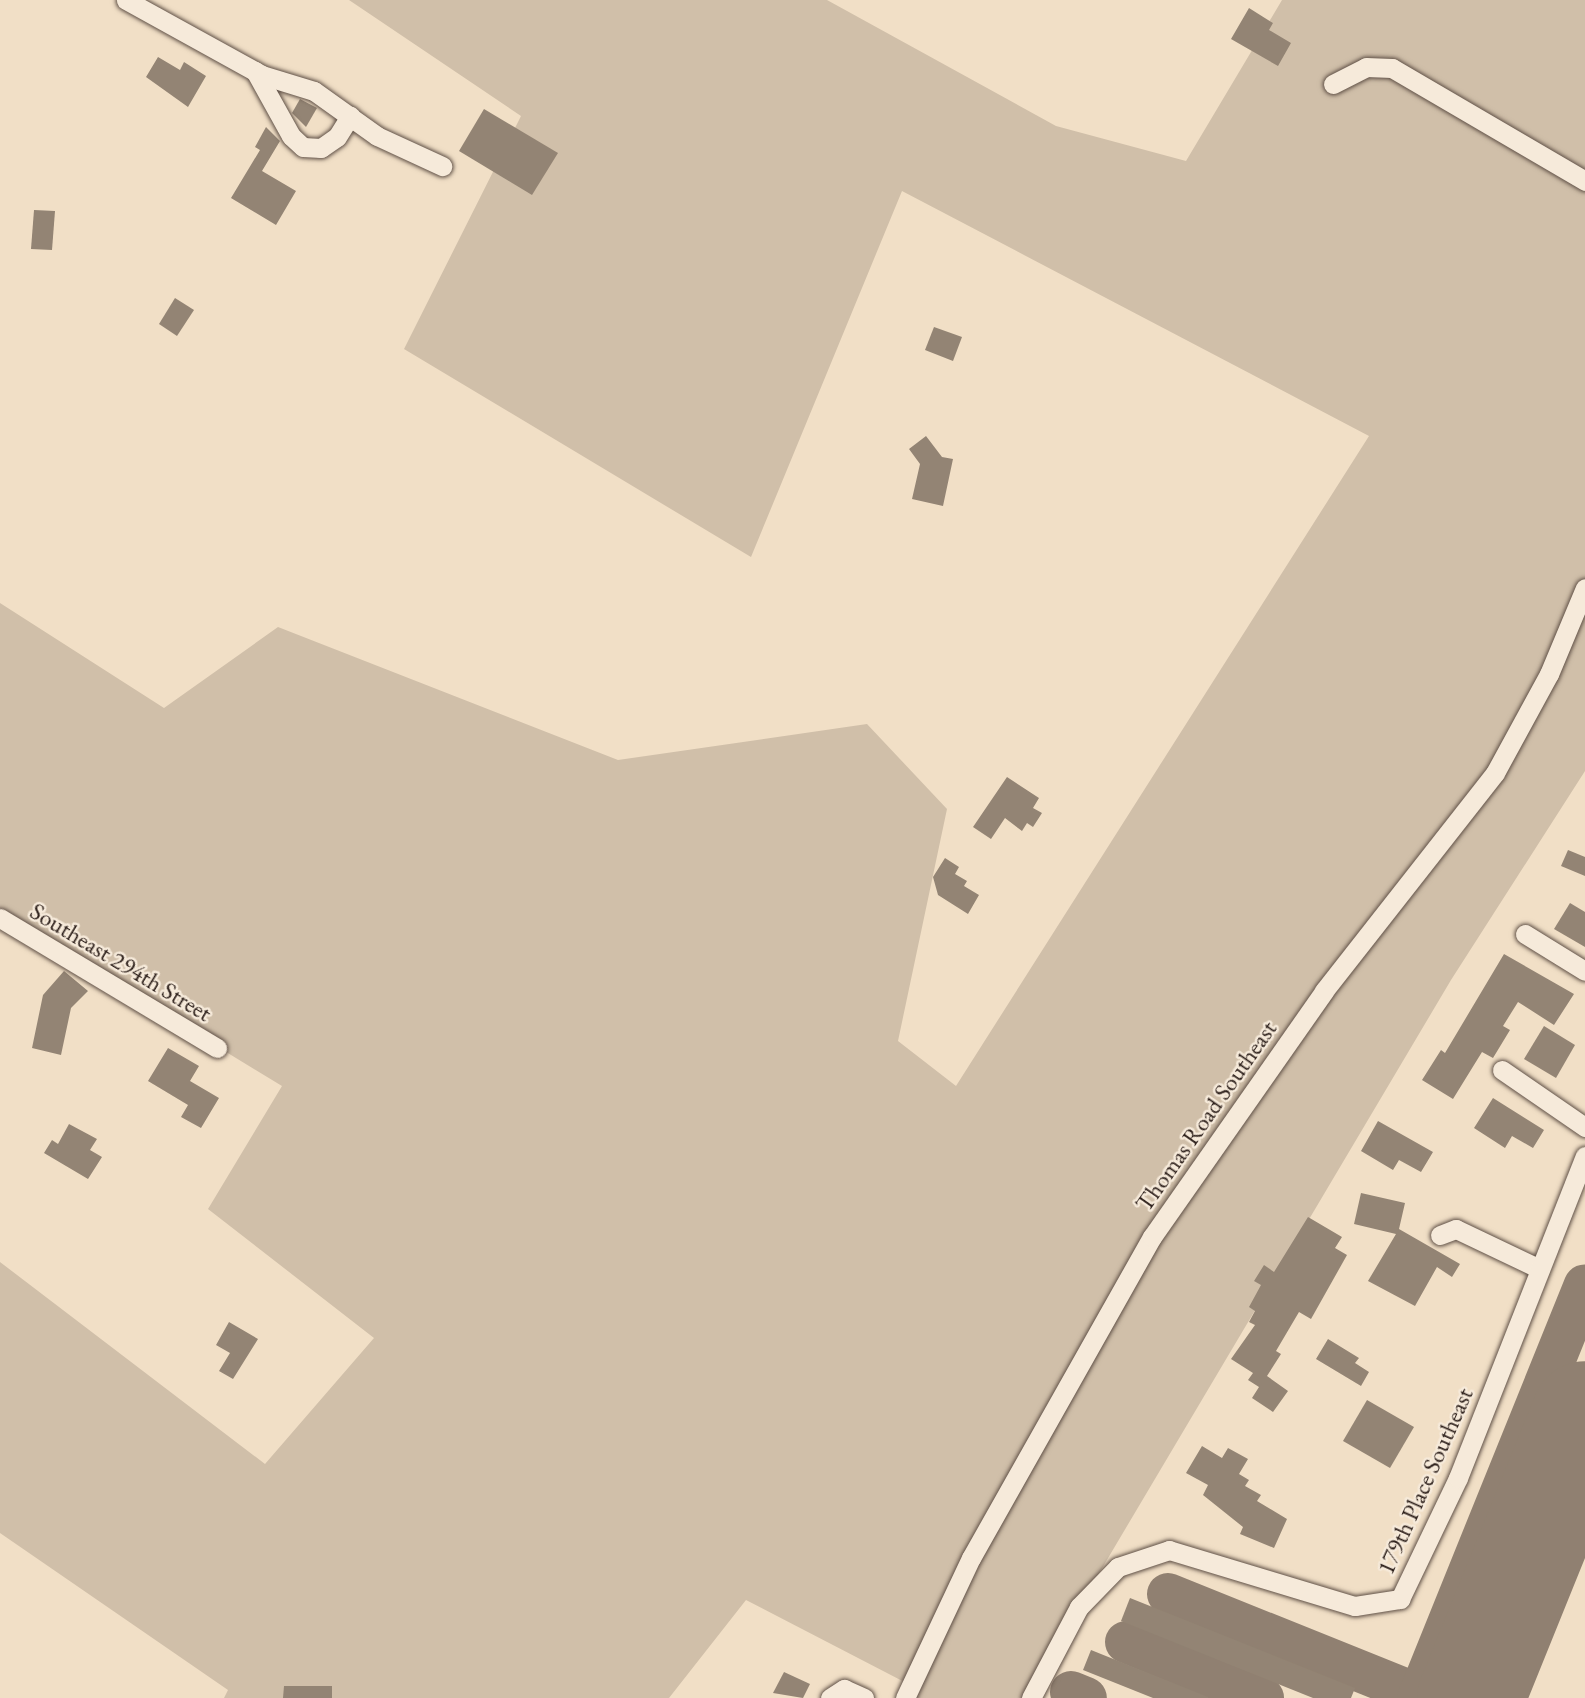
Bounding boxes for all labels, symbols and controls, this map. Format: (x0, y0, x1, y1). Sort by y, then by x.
street label: Southeast 294th Street (25, 896, 217, 1028)
street label: Thomas Road Southeast (1129, 1015, 1283, 1217)
street label: 179th Place Southeast (1371, 1383, 1479, 1579)

